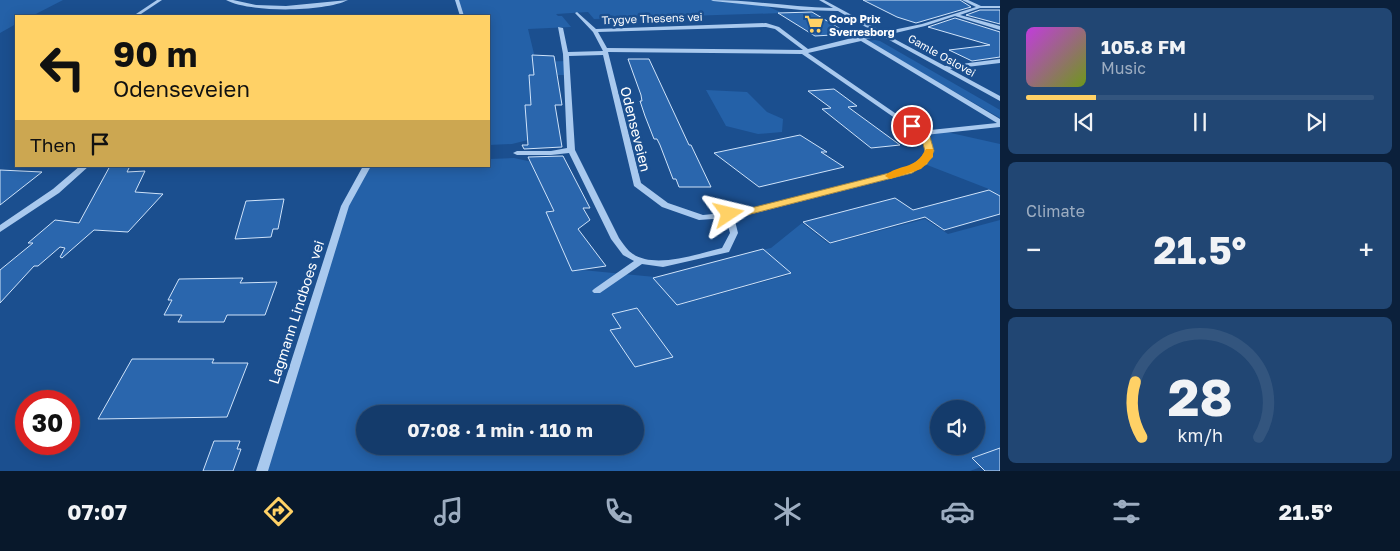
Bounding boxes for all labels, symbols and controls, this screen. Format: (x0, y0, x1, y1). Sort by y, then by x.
street label: Trygve Thesens vei (601, 10, 703, 26)
place label: Coop Prix Sverresborg (829, 12, 895, 38)
supermarket icon: Coop Prix Sverresborg (803, 13, 825, 35)
street label: Gamle Oslovei (906, 31, 978, 79)
text: 90 m (113, 33, 197, 75)
icon: left (30, 35, 95, 100)
text: 105.8 FM (1101, 35, 1186, 58)
text: Music (1101, 58, 1146, 78)
text: Odenseveien (113, 75, 250, 102)
street label: Odenseveien (617, 85, 655, 173)
pin (891, 105, 933, 147)
icon: previous (1070, 108, 1098, 136)
icon: pause (1186, 108, 1214, 136)
icon: next (1302, 108, 1330, 136)
icon: arrive (898, 112, 926, 140)
icon: arrive (86, 130, 114, 158)
text: Then (30, 133, 76, 156)
position arrow (702, 187, 754, 239)
text: Climate (1026, 201, 1085, 221)
text: 21.5° (1154, 227, 1246, 272)
text: − (1026, 233, 1041, 266)
text: + (1359, 233, 1374, 266)
street label: Lagmann Lindboes vei (265, 238, 327, 386)
text: 28 (1167, 365, 1233, 427)
speed limit sign: 30 (15, 390, 80, 455)
map controls (930, 400, 985, 455)
button: sound (930, 400, 985, 455)
text: 07:08 · 1 min · 110 m (407, 418, 593, 441)
text: km/h (1177, 424, 1223, 446)
icon: directions (261, 494, 296, 529)
icon: music (431, 494, 466, 529)
icon: phone (601, 494, 636, 529)
icon: climate (770, 494, 805, 529)
icon: car (940, 494, 975, 529)
icon: filters (1109, 494, 1144, 529)
text: 07:07 (67, 498, 127, 525)
text: 21.5° (1279, 498, 1333, 525)

